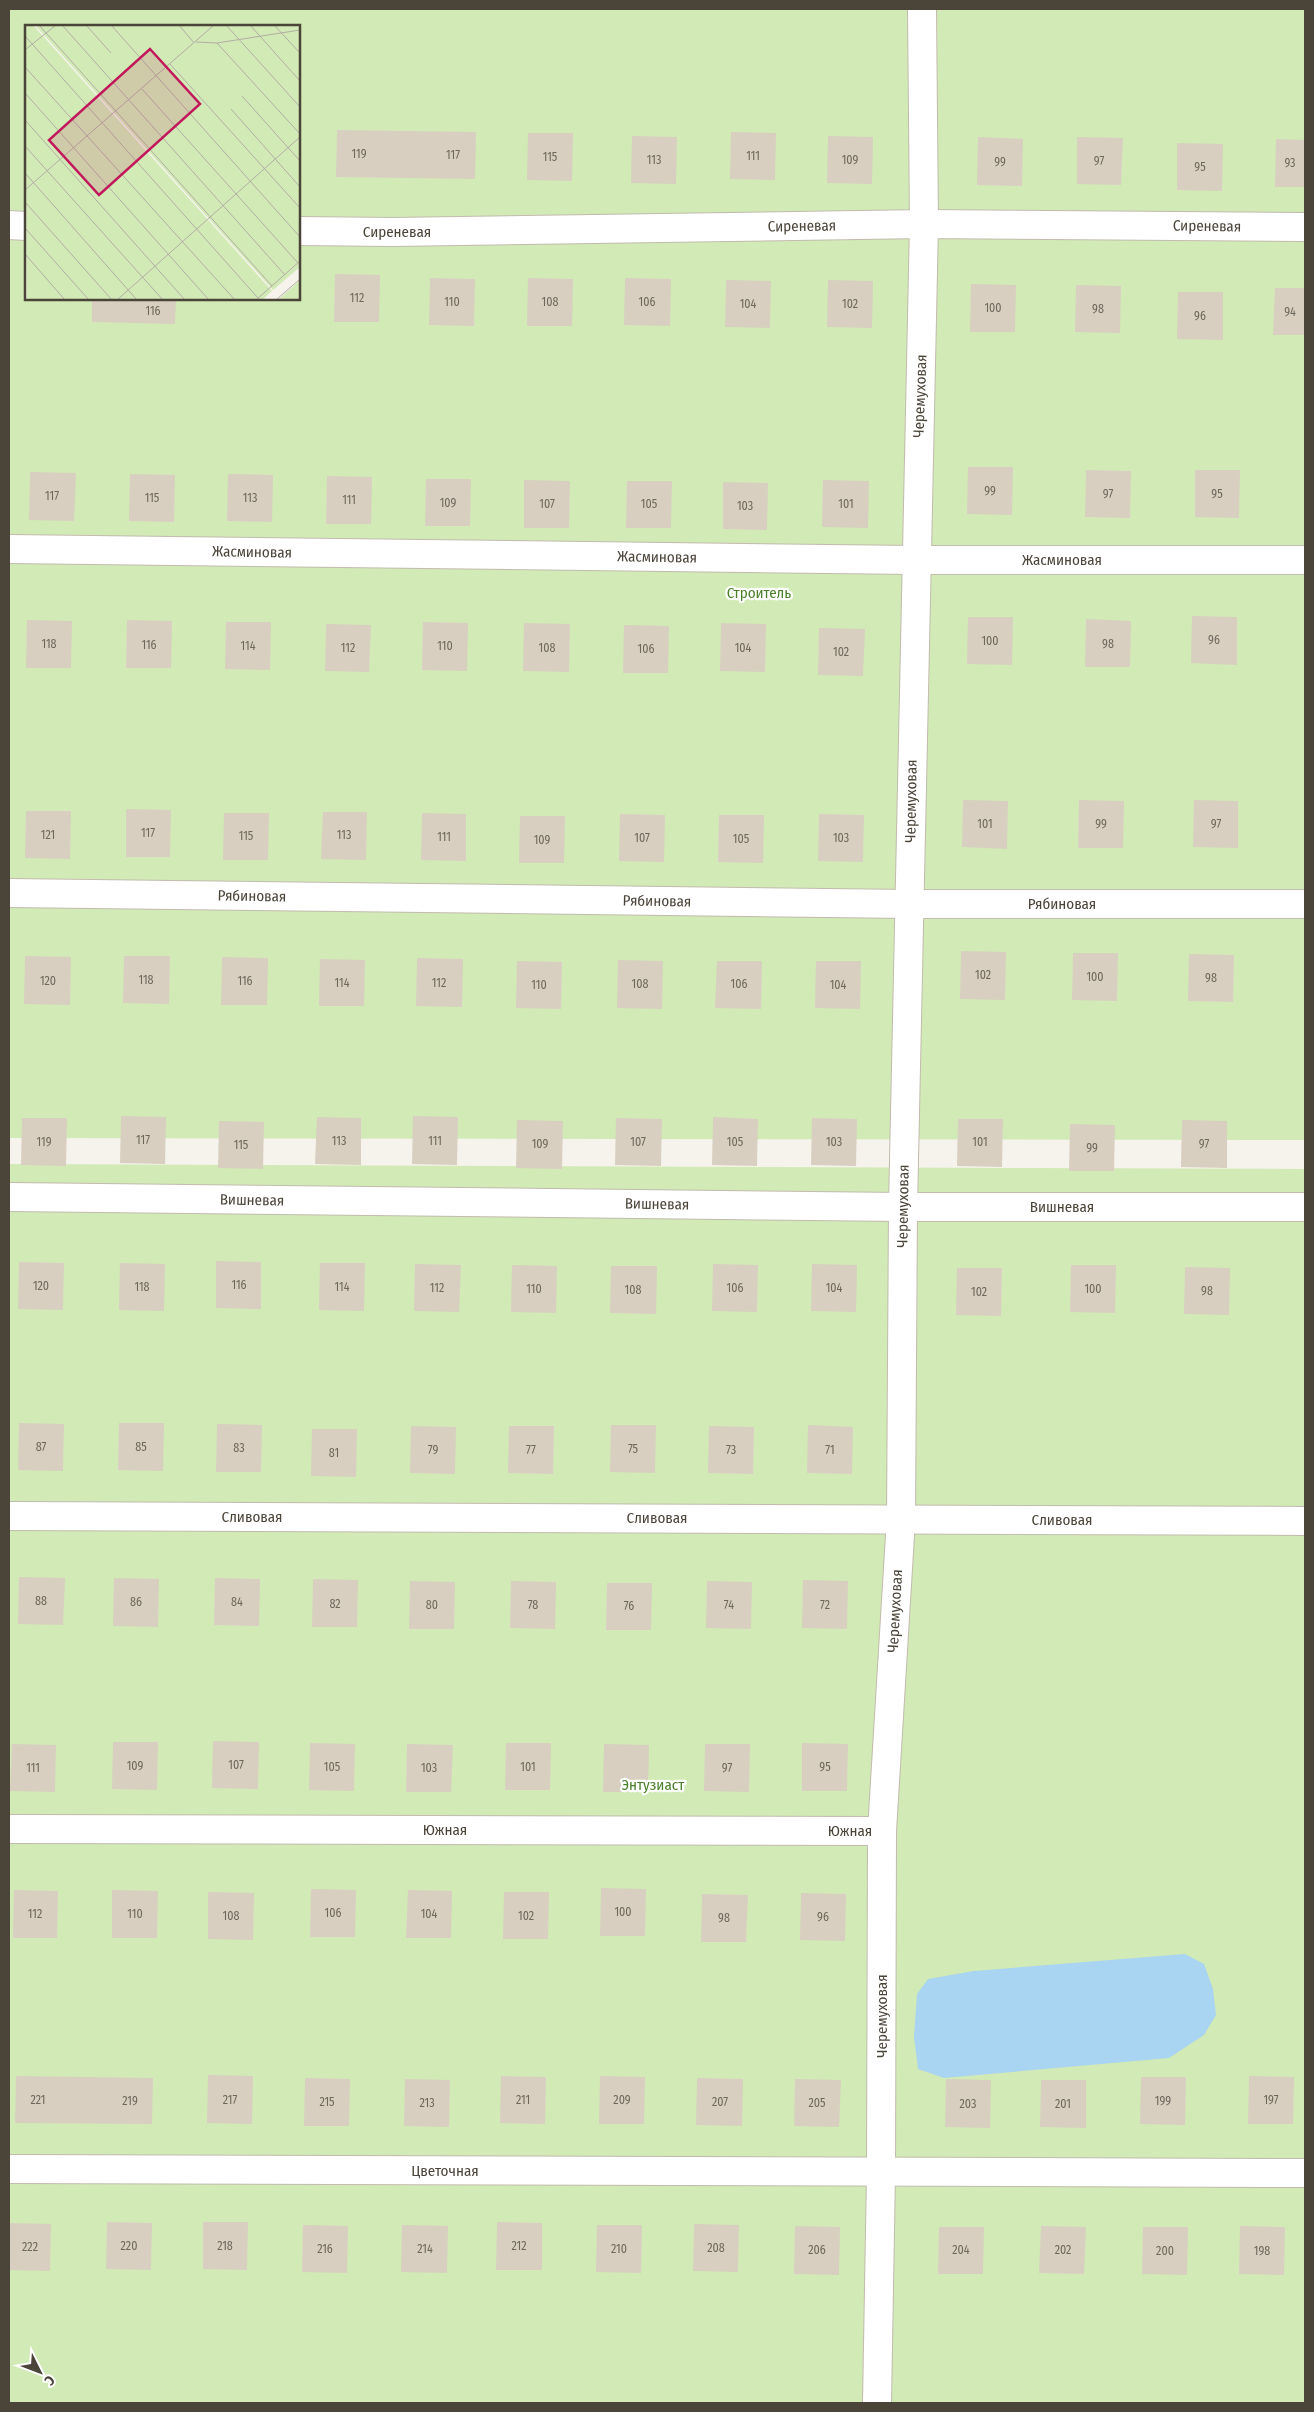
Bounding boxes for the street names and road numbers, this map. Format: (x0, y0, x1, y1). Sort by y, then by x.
street label: Сиреневая (768, 216, 836, 236)
street label: Сиреневая (1173, 216, 1241, 236)
street label: Сиреневая (363, 223, 431, 241)
street label: Черемуховая (910, 354, 930, 438)
street label: Жасминовая (212, 542, 292, 562)
street label: Жасминовая (617, 547, 697, 567)
street label: Жасминовая (1022, 551, 1102, 569)
street label: Черемуховая (901, 759, 921, 843)
street label: Рябиновая (218, 886, 286, 906)
street label: Рябиновая (623, 891, 691, 911)
street label: Рябиновая (1028, 895, 1096, 913)
street label: Черемуховая (893, 1164, 913, 1248)
street label: Вишневая (220, 1190, 284, 1210)
street label: Вишневая (625, 1194, 689, 1214)
street label: Вишневая (1030, 1198, 1094, 1216)
street label: Сливовая (222, 1508, 282, 1526)
street label: Сливовая (627, 1509, 687, 1527)
street label: Сливовая (1032, 1511, 1092, 1529)
street label: Черемуховая (884, 1569, 906, 1653)
street label: Южная (423, 1821, 467, 1839)
street label: Южная (828, 1822, 872, 1840)
street label: Черемуховая (873, 1974, 891, 2058)
street label: Цветочная (411, 2162, 479, 2180)

